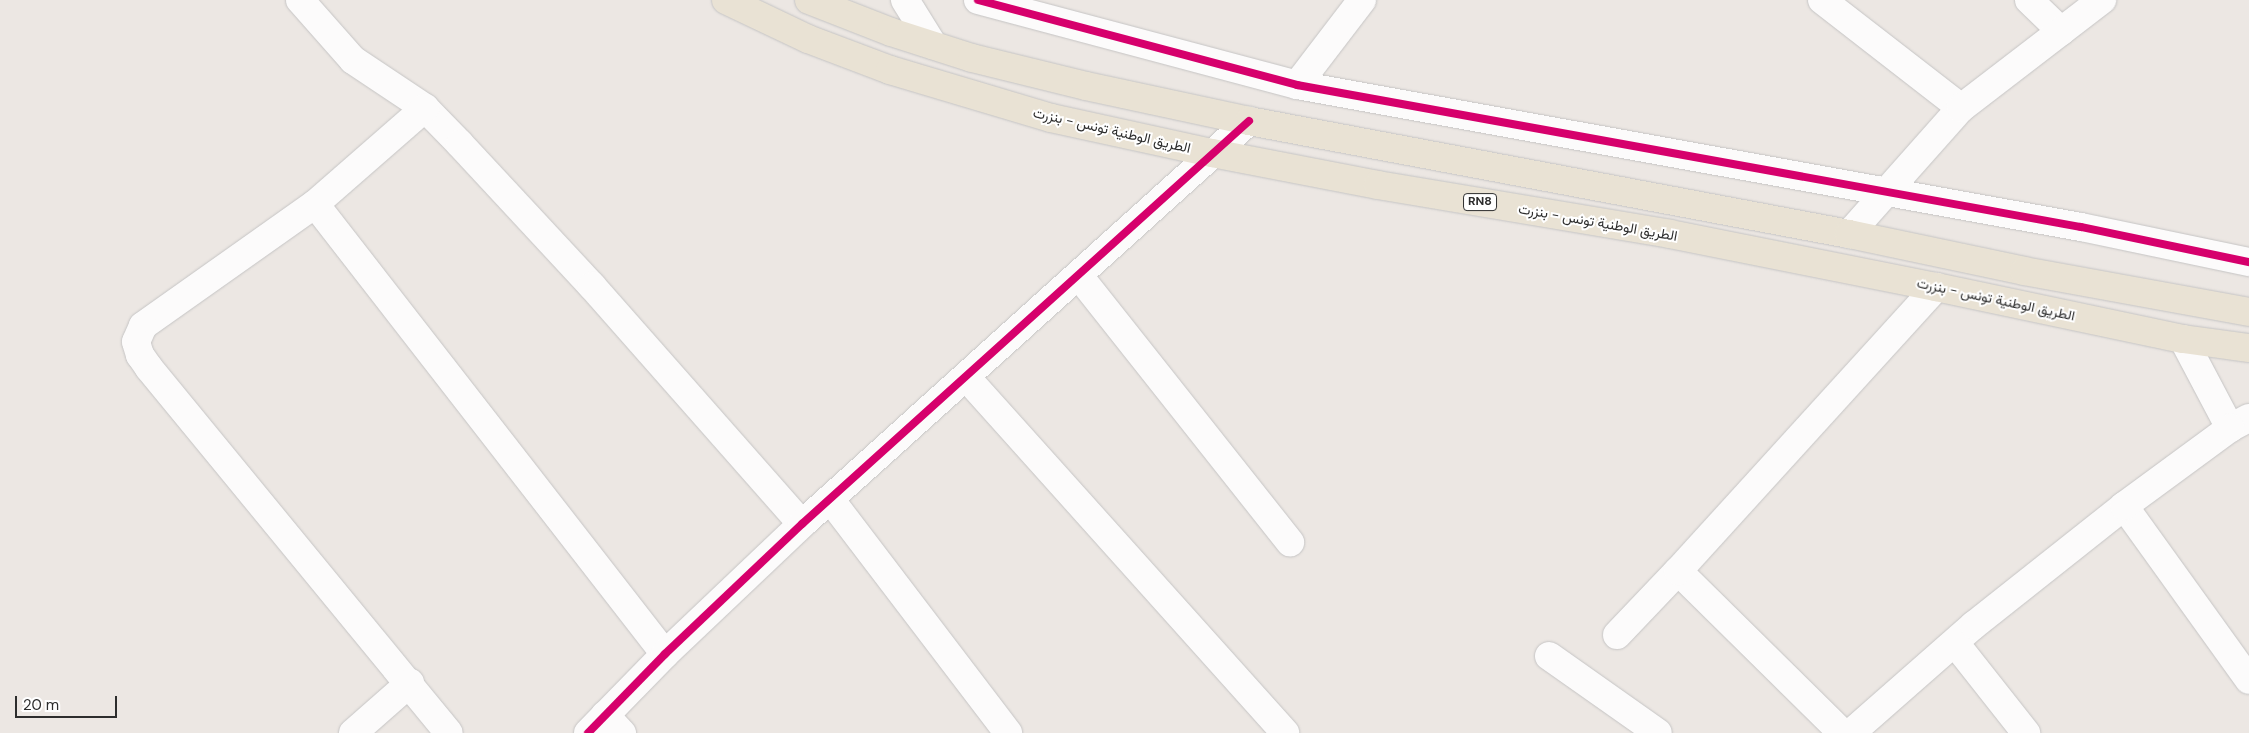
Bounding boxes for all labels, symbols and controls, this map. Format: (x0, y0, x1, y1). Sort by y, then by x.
street label: الطريق الوطنية تونس - بنزرت (1032, 104, 1192, 156)
road number: RN8 (1462, 192, 1498, 212)
street label: الطريق الوطنية تونس - بنزرت (1517, 200, 1679, 244)
street label: الطريق الوطنية تونس - بنزرت (1915, 274, 2077, 324)
scale bar (18, 686, 120, 718)
text: 20 m (23, 695, 59, 715)

